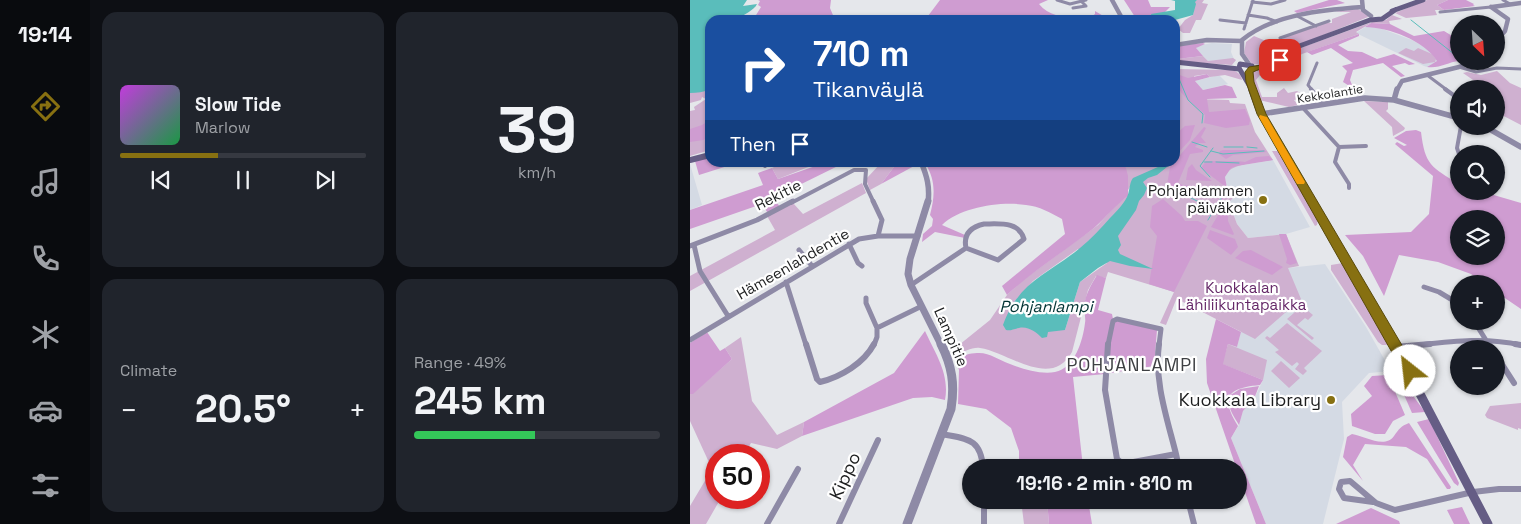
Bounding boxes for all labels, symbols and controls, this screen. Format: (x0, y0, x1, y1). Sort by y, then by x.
north arrow (1450, 15, 1505, 70)
map controls (1450, 15, 1505, 395)
text: 19:14 (18, 20, 72, 48)
text: 710 m (813, 32, 909, 76)
icon: right (730, 35, 795, 100)
pin (1259, 39, 1301, 81)
icon: arrive (1266, 46, 1294, 74)
text: Tikanväylä (813, 75, 924, 103)
button: sound (1450, 80, 1505, 135)
street label: Kekkolantie (1296, 81, 1364, 107)
text: 39 (497, 88, 577, 171)
icon: directions (28, 89, 63, 124)
text: Slow Tide (195, 92, 281, 117)
text: Marlow (195, 117, 251, 138)
icon: arrive (786, 130, 814, 158)
text: Then (730, 132, 776, 157)
button: search (1450, 145, 1505, 200)
text: km/h (518, 162, 556, 183)
icon: music (28, 165, 63, 200)
icon: previous (147, 166, 175, 194)
icon: pause (229, 166, 257, 194)
icon: next (311, 166, 339, 194)
street label: Rekitie (751, 175, 804, 214)
place label: Pohjanlammen päiväkoti (1148, 181, 1253, 217)
marker: Pohjanlammen päiväkoti (1257, 194, 1269, 206)
button: layers (1450, 210, 1505, 265)
street label: Hämeenlahdentie (733, 224, 853, 303)
icon: phone (28, 241, 63, 276)
button: + (1450, 275, 1505, 330)
park label: Kuokkalan Lähiliikuntapaikka (1178, 278, 1307, 314)
water label: Pohjanlampi (999, 296, 1095, 317)
street label: Lampitie (930, 304, 973, 369)
icon: climate (28, 317, 63, 352)
button: − (1450, 340, 1505, 395)
position arrow (1383, 344, 1435, 396)
text: Range · 49% (414, 352, 506, 373)
district label: POHJANLAMPI (1066, 353, 1198, 376)
text: Climate (120, 360, 177, 381)
text: 245 km (414, 377, 546, 425)
text: 20.5° (195, 385, 291, 433)
place label: Kuokkala Library (1179, 388, 1321, 411)
text: − (120, 392, 137, 428)
text: + (349, 392, 366, 428)
icon: car (28, 393, 63, 428)
marker: Kuokkala Library (1325, 394, 1337, 406)
speed limit sign: 50 (705, 444, 770, 509)
street label: Kippo (824, 448, 865, 503)
icon: filters (28, 468, 63, 503)
text: 19:16 · 2 min · 810 m (1016, 471, 1193, 496)

